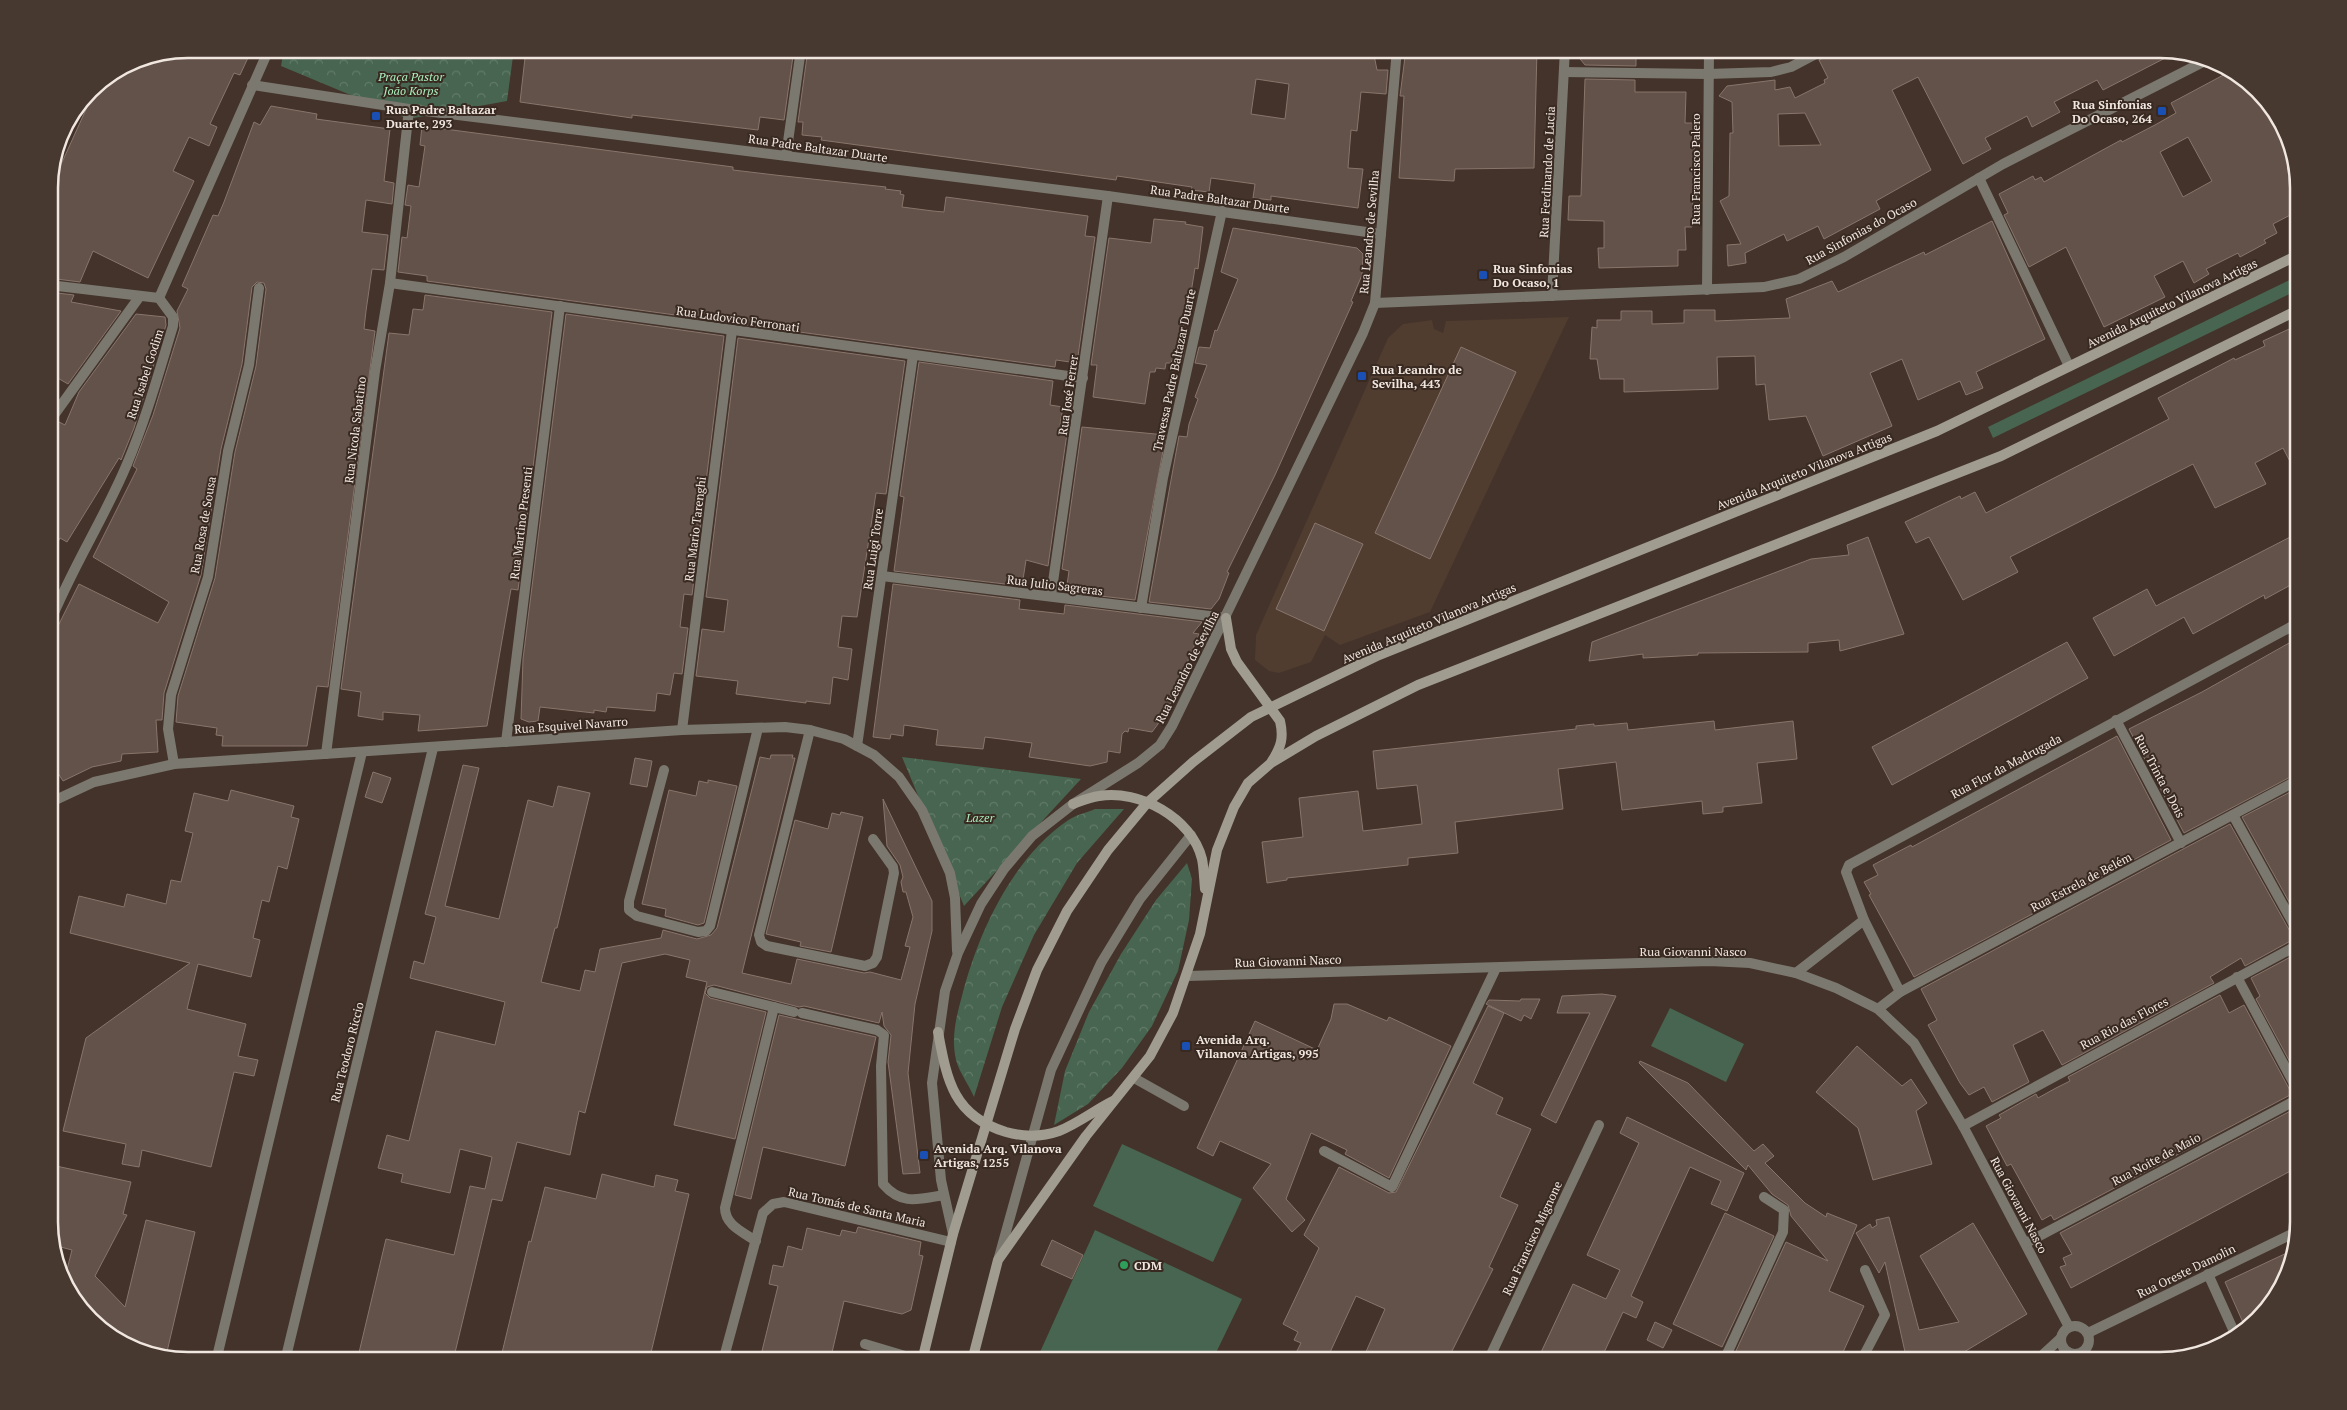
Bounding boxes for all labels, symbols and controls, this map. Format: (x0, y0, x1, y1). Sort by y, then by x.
park label: Praça Pastor João Korps (377, 69, 445, 98)
place label: Rua Sinfonias Do Ocaso, 264 (2072, 97, 2153, 126)
place label: Rua Padre Baltazar Duarte, 293 (386, 102, 497, 131)
marker: Rua Sinfonias Do Ocaso, 264 (2156, 105, 2168, 117)
street label: Rua Ferdinando de Lucia (1536, 106, 1558, 238)
marker: Rua Padre Baltazar Duarte, 293 (370, 110, 382, 122)
street label: Rua Francisco Palero (1688, 113, 1703, 225)
street label: Rua Padre Baltazar Duarte (747, 131, 889, 165)
street label: Rua Leandro de Sevilha (1356, 169, 1382, 295)
street label: Rua Padre Baltazar Duarte (1149, 182, 1291, 216)
street label: Rua Sinfonias do Ocaso (1803, 194, 1919, 268)
street label: Avenida Arquiteto Vilanova Artigas (2084, 255, 2260, 351)
place label: Rua Sinfonias Do Ocaso, 1 (1493, 261, 1573, 290)
marker: Rua Sinfonias Do Ocaso, 1 (1477, 269, 1489, 281)
street label: Travessa Padre Baltazar Duarte (1149, 287, 1199, 453)
street label: Rua Ludovico Ferronati (675, 303, 801, 335)
street label: Rua Isabel Godim (123, 327, 167, 421)
street label: Rua José Ferrer (1055, 354, 1081, 436)
place label: Rua Leandro de Sevilha, 443 (1372, 362, 1463, 391)
marker: Rua Leandro de Sevilha, 443 (1356, 370, 1368, 382)
street label: Rua Nicola Sabatino (341, 375, 369, 484)
street label: Avenida Arquiteto Vilanova Artigas (1714, 429, 1894, 513)
street label: Rua Martino Presenti (507, 465, 535, 580)
street label: Rua Rosa de Sousa (187, 475, 219, 575)
street label: Rua Mario Tarenghi (681, 475, 709, 582)
street label: Rua Luigi Torre (860, 507, 886, 591)
street label: Rua Julio Sagreras (1006, 572, 1104, 598)
street label: Avenida Arquiteto Vilanova Artigas (1340, 579, 1518, 667)
street label: Rua Leandro de Sevilha (1152, 608, 1222, 726)
street label: Rua Esquivel Navarro (514, 714, 629, 736)
street label: Rua Flor da Madrugada (1948, 730, 2064, 802)
street label: Rua Trinta e Dois (2132, 732, 2188, 820)
park label: Lazer (965, 810, 995, 825)
street label: Rua Estrela de Belém (2028, 849, 2135, 915)
street label: Rua Giovanni Nasco (1640, 944, 1747, 959)
street label: Rua Giovanni Nasco (1234, 952, 1342, 970)
street label: Rua Rio das Flores (2077, 993, 2171, 1053)
street label: Rua Teodoro Riccio (327, 1000, 367, 1104)
place label: Avenida Arq. Vilanova Artigas, 995 (1196, 1032, 1319, 1061)
marker: Avenida Arq. Vilanova Artigas, 995 (1180, 1040, 1192, 1052)
street label: Rua Noite de Maio (2109, 1129, 2203, 1189)
place label: Avenida Arq. Vilanova Artigas, 1255 (934, 1141, 1062, 1170)
marker: Avenida Arq. Vilanova Artigas, 1255 (918, 1149, 930, 1161)
street label: Rua Giovanni Nasco (1987, 1154, 2051, 1256)
street label: Rua Francisco Mignone (1499, 1178, 1565, 1298)
street label: Rua Tomás de Santa Maria (787, 1184, 927, 1230)
street label: Rua Oreste Damolin (2134, 1241, 2238, 1301)
place label: CDM (1134, 1258, 1162, 1273)
marker: CDM (1118, 1259, 1130, 1271)

